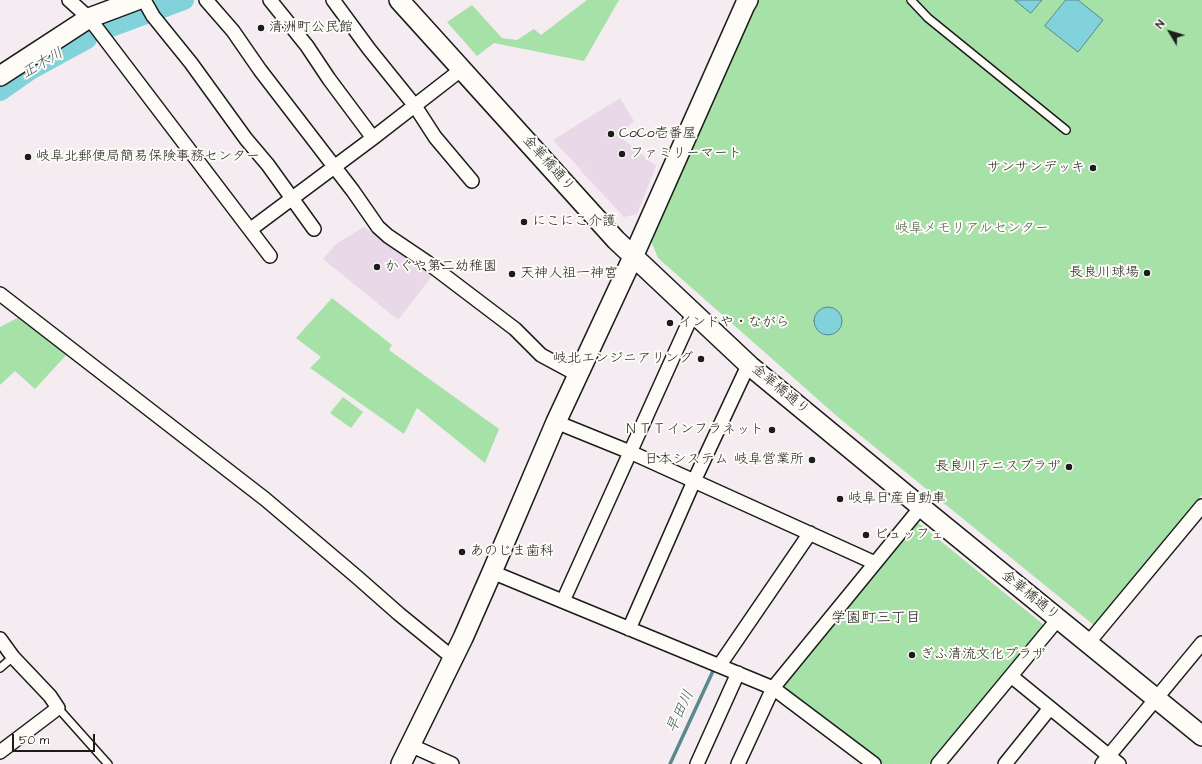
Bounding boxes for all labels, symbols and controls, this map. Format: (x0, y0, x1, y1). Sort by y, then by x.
north arrow (1150, 12, 1190, 52)
text: N (1152, 17, 1168, 32)
place label: 清洲町公民館 (269, 20, 353, 36)
marker: 清洲町公民館 (256, 23, 266, 33)
water label: 正木川 (19, 45, 67, 83)
place label: CoCo壱番屋 (619, 126, 697, 142)
marker: CoCo壱番屋 (606, 129, 616, 139)
street label: 金華橋通り (518, 132, 578, 196)
place label: ファミリーマート (630, 146, 742, 162)
place label: 岐阜北郵便局簡易保険事務センター (36, 149, 260, 165)
marker: ファミリーマート (617, 149, 627, 159)
marker: 岐阜北郵便局簡易保険事務センター (23, 152, 33, 162)
place label: サンサンデッキ (987, 160, 1085, 176)
marker: サンサンデッキ (1088, 163, 1098, 173)
place label: にこにこ介護 (532, 214, 616, 230)
marker: にこにこ介護 (519, 217, 529, 227)
park label: 岐阜メモリアルセンター (895, 221, 1049, 237)
place label: かぐや第二幼稚園 (385, 259, 497, 275)
marker: かぐや第二幼稚園 (372, 262, 382, 272)
place label: 長良川球場 (1069, 265, 1139, 281)
place label: 天神人祖一神宮 (520, 266, 618, 282)
marker: 長良川球場 (1142, 268, 1152, 278)
marker: 天神人祖一神宮 (507, 269, 517, 279)
place label: インドや・ながら (678, 315, 790, 331)
marker: インドや・ながら (665, 318, 675, 328)
place label: 岐北エンジニアリング (553, 351, 693, 367)
marker: 岐北エンジニアリング (696, 354, 706, 364)
street label: 金華橋通り (748, 361, 812, 419)
place label: ＮＴＴインフラネット (624, 422, 764, 438)
marker: ＮＴＴインフラネット (767, 425, 777, 435)
place label: 日本システム 岐阜営業所 (644, 452, 804, 468)
marker: 日本システム 岐阜営業所 (807, 455, 817, 465)
place label: 長良川テニスプラザ (935, 459, 1061, 475)
marker: 長良川テニスプラザ (1064, 462, 1074, 472)
place label: 岐阜日産自動車 (848, 491, 946, 507)
marker: 岐阜日産自動車 (835, 494, 845, 504)
place label: ビュッフェ (874, 527, 944, 543)
marker: ビュッフェ (861, 530, 871, 540)
place label: あのじま歯科 (470, 544, 554, 560)
marker: あのじま歯科 (457, 547, 467, 557)
street label: 金華橋通り (998, 567, 1062, 625)
district label: 学園町三丁目 (831, 610, 921, 628)
place label: ぎふ清流文化プラザ (920, 647, 1046, 663)
marker: ぎふ清流文化プラザ (907, 650, 917, 660)
water label: 早田川 (663, 688, 699, 736)
scale bar (14, 726, 97, 752)
text: 50 m (19, 732, 49, 749)

